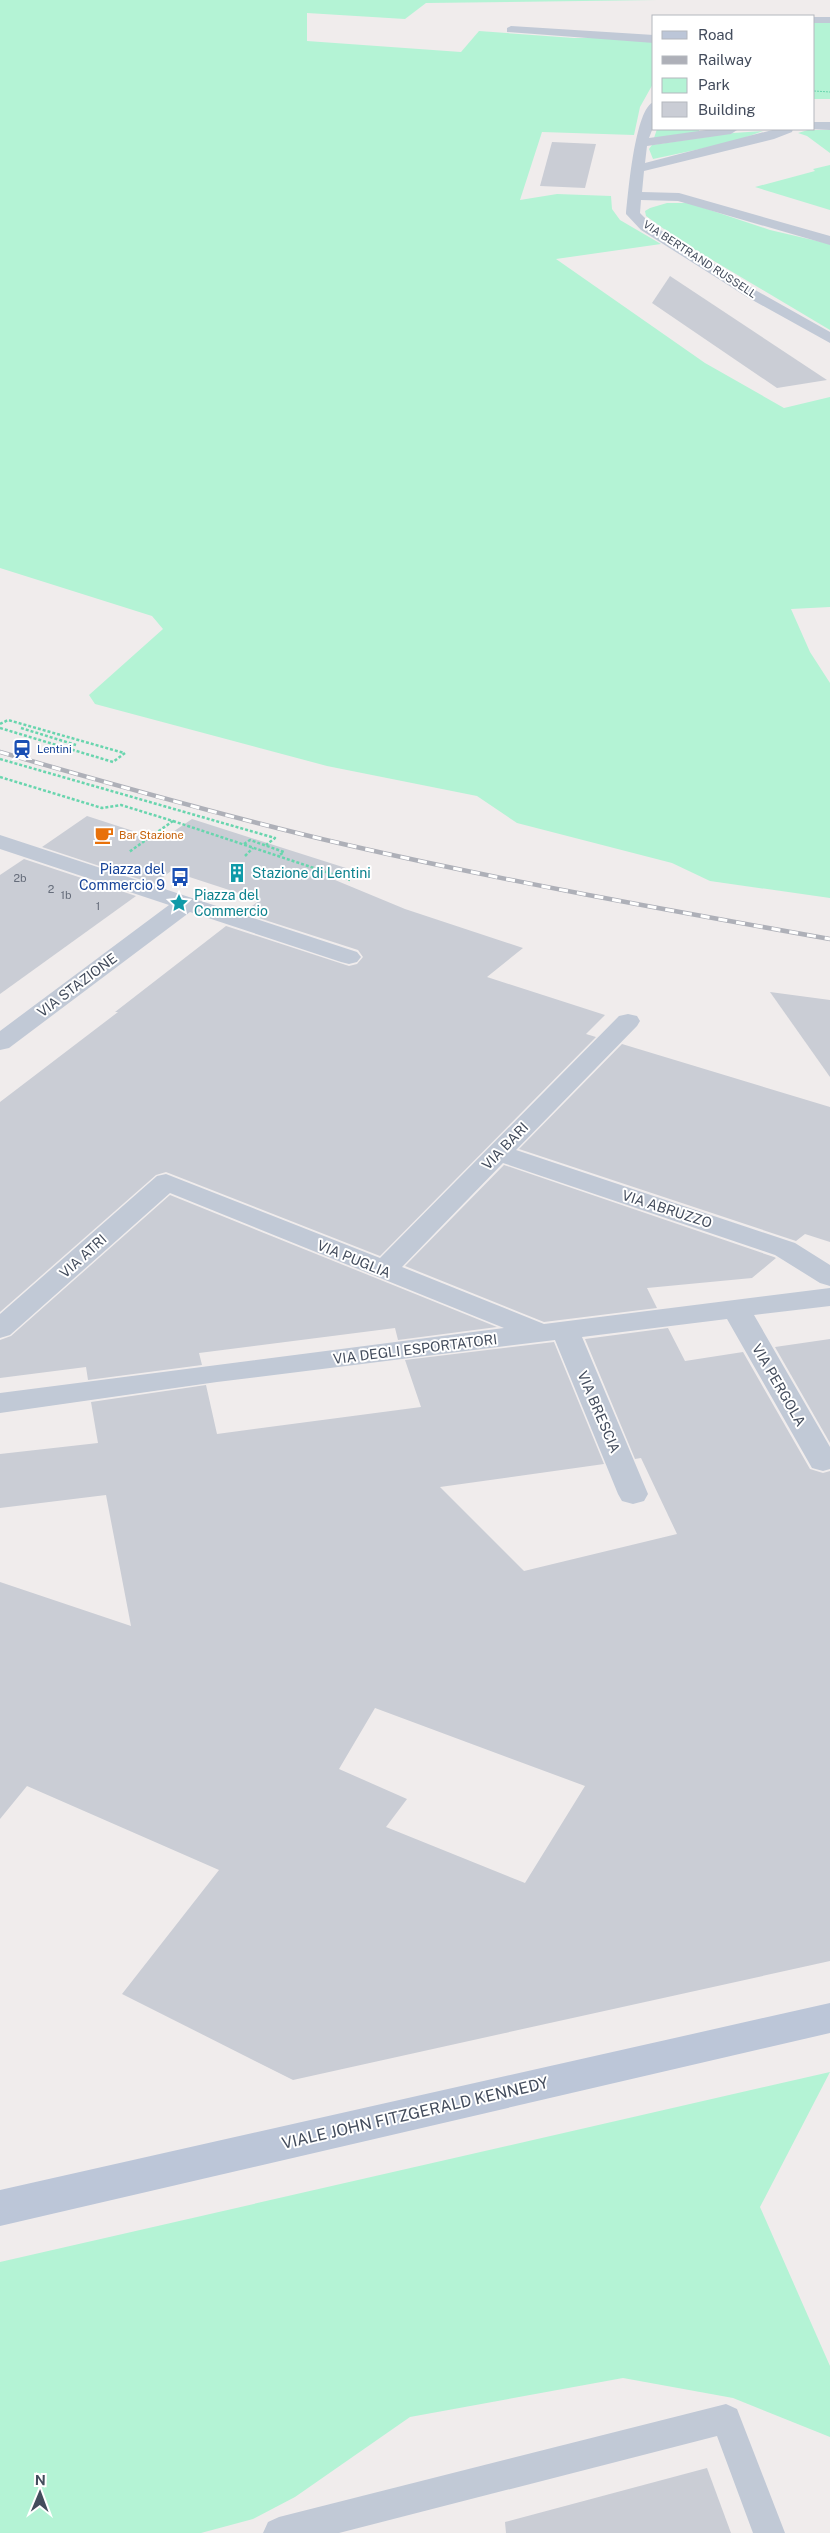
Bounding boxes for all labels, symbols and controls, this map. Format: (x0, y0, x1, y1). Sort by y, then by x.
legend (652, 15, 815, 130)
text: Road (698, 26, 734, 43)
text: Railway (698, 51, 752, 68)
text: Park (698, 76, 730, 93)
text: Building (698, 101, 756, 118)
street label: VIA BERTRAND RUSSELL (641, 218, 759, 300)
station icon: Lentini (11, 738, 33, 760)
place label: Lentini (37, 743, 72, 755)
cafe icon: Bar Stazione (93, 824, 115, 846)
place label: Bar Stazione (119, 829, 184, 841)
place label: Piazza del Commercio 9 (79, 861, 165, 893)
building icon: Stazione di Lentini (226, 862, 248, 884)
place label: Stazione di Lentini (252, 865, 371, 881)
bus stop icon: Piazza del Commercio 9 (169, 866, 191, 888)
house number: 2b (13, 872, 27, 884)
house number: 2 (48, 883, 55, 895)
place label: Piazza del Commercio (194, 887, 268, 919)
house number: 1b (60, 889, 72, 901)
place icon: Piazza del Commercio (168, 892, 190, 914)
house number: 1 (96, 900, 100, 912)
street label: VIA STAZIONE (34, 950, 120, 1020)
street label: VIA BARI (479, 1119, 531, 1173)
street label: VIA ABRUZZO (620, 1187, 714, 1231)
street label: VIA ATRI (56, 1231, 110, 1281)
street label: VIA PUGLIA (315, 1237, 393, 1281)
street label: VIA DEGLI ESPORTATORI (332, 1331, 498, 1367)
street label: VIA PERGOLA (749, 1341, 809, 1429)
street label: VIA BRESCIA (575, 1369, 623, 1455)
street label: VIALE JOHN FITZGERALD KENNEDY (280, 2073, 551, 2153)
north arrow (15, 2468, 65, 2518)
text: N (35, 2472, 46, 2488)

